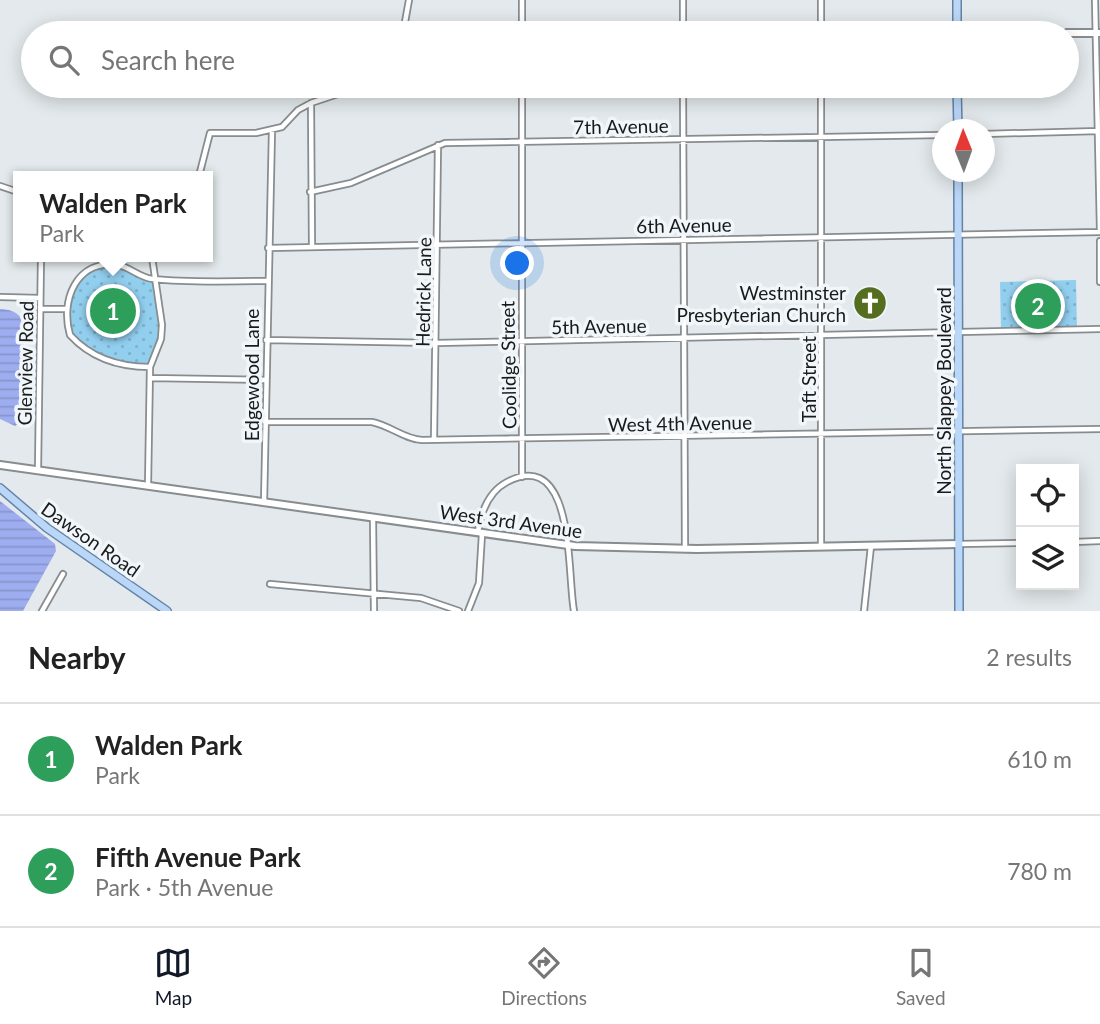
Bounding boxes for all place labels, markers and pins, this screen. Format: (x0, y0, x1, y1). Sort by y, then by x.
pin: 2 (1015, 280, 1061, 332)
place label: Westminster Presbyterian Church (677, 281, 846, 326)
church icon: Westminster Presbyterian Church (851, 284, 889, 322)
pin: 1 (90, 285, 136, 337)

